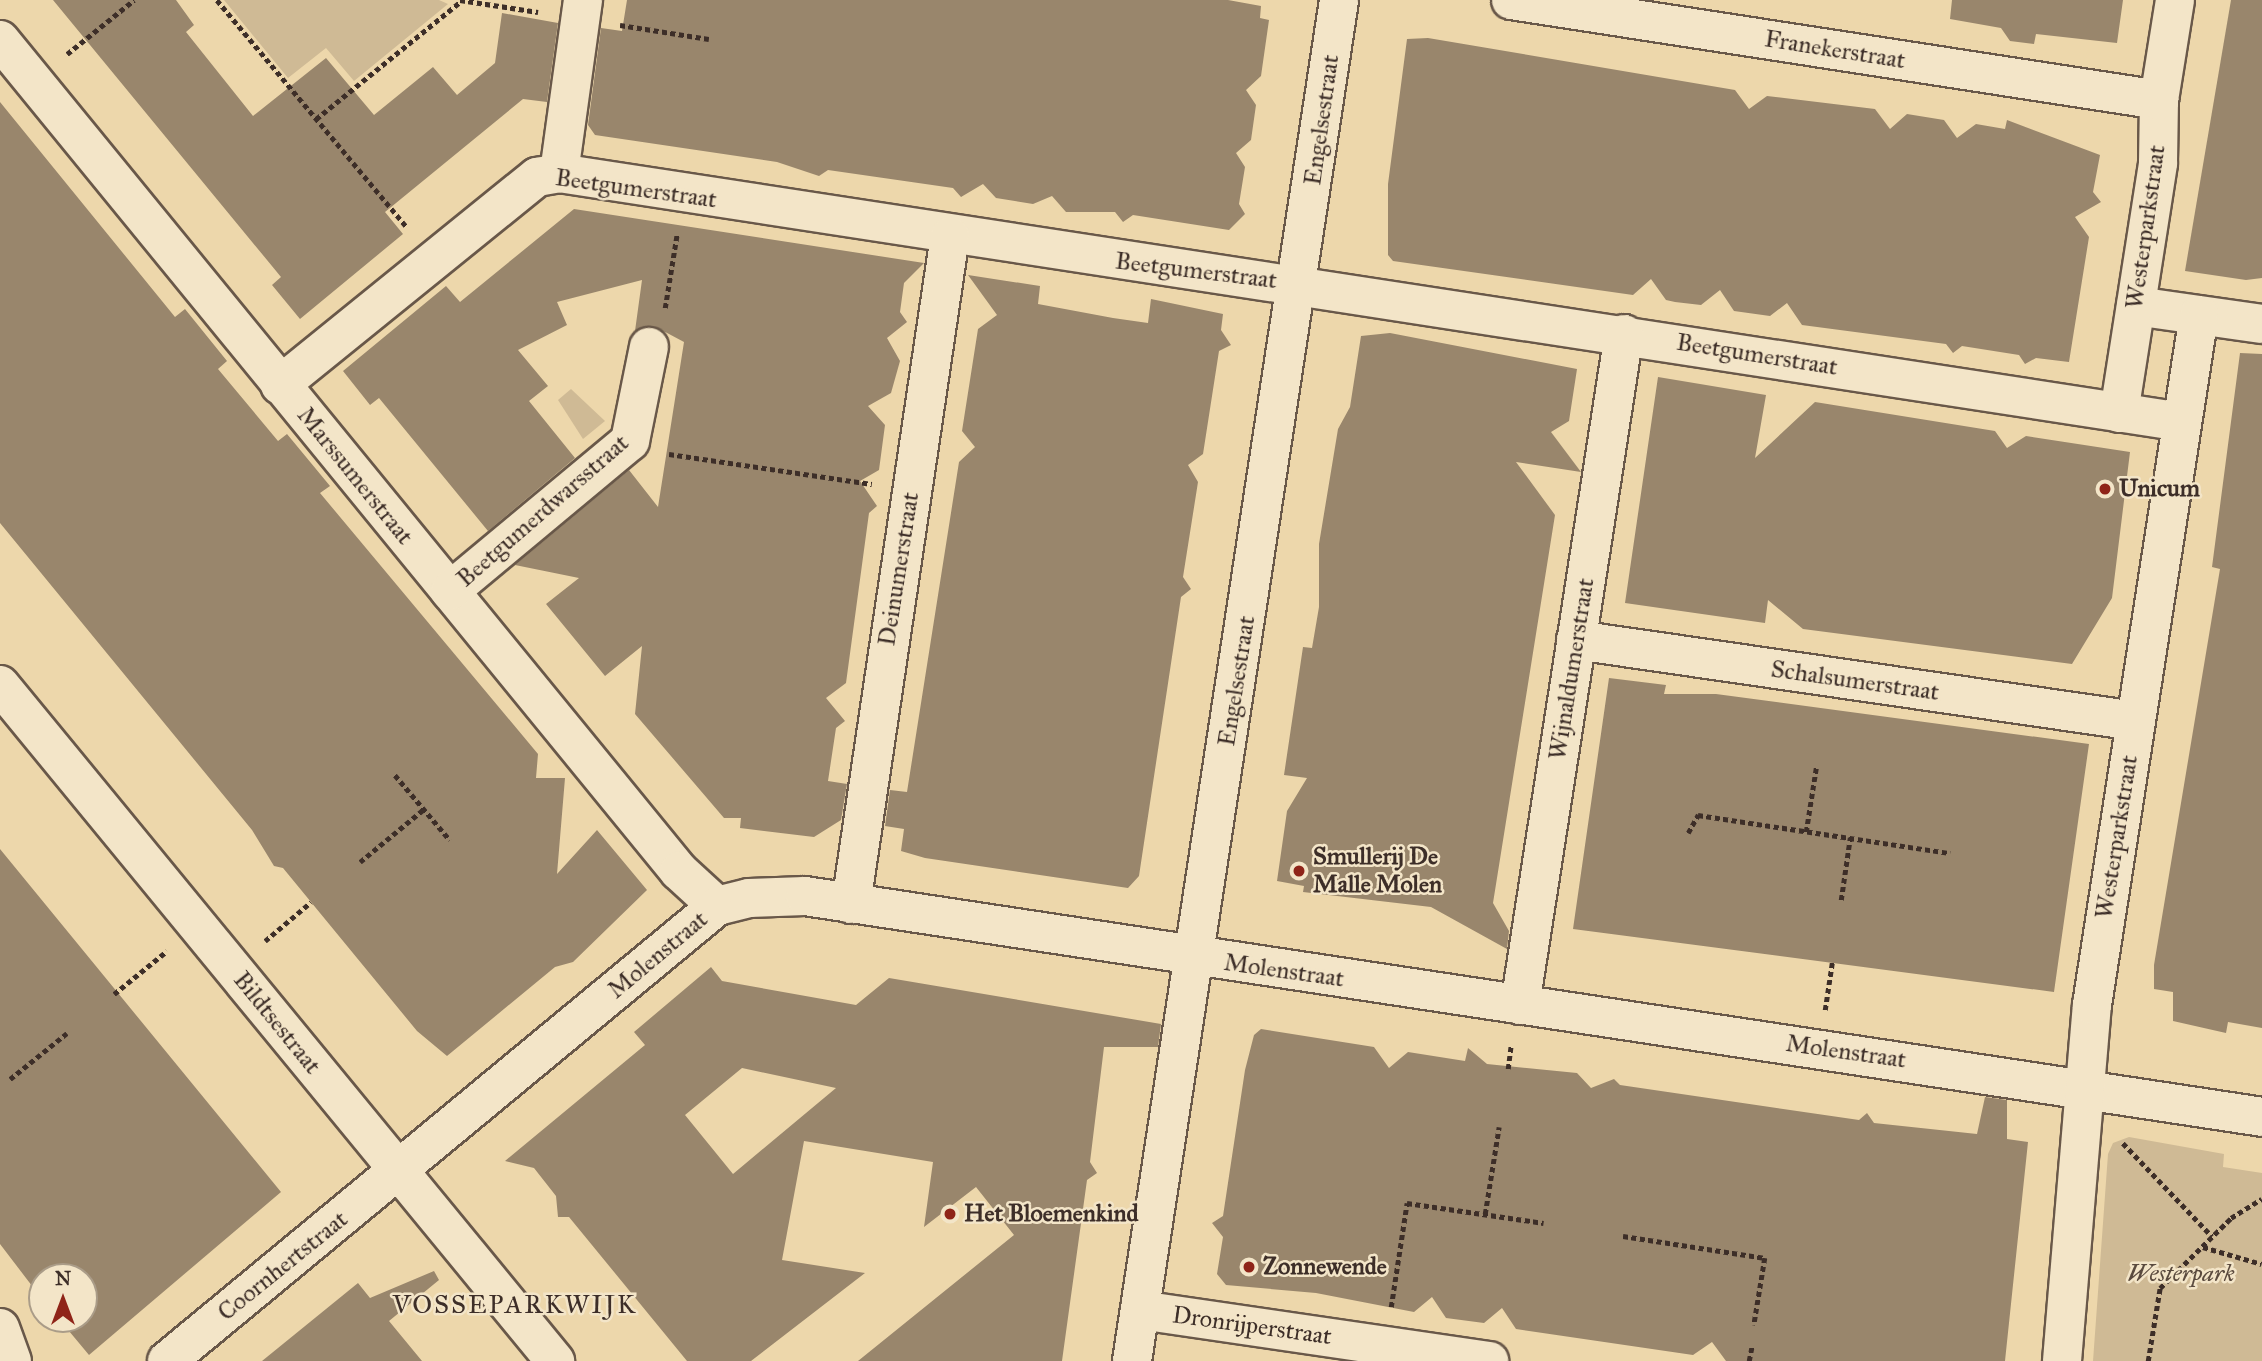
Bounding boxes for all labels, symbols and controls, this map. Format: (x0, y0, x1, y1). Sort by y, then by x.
street label: Franekerstraat (1763, 25, 1907, 75)
street label: Engelsestraat (1299, 53, 1345, 187)
street label: Westerparkstraat (2120, 143, 2172, 311)
street label: Beetgumerstraat (553, 163, 719, 215)
street label: Beetgumerstraat (1114, 247, 1278, 295)
street label: Beetgumerstraat (1674, 328, 1840, 382)
street label: Marssumerstraat (291, 402, 419, 550)
street label: Beetgumerdwarsstraat (451, 429, 635, 593)
place label: Unicum (2119, 475, 2200, 503)
marker: Unicum (2097, 481, 2113, 497)
street label: Deinumerstraat (873, 490, 925, 648)
street label: Wijnaldumerstraat (1543, 576, 1601, 762)
street label: Engelsestraat (1212, 614, 1262, 748)
street label: Schalsumerstraat (1769, 655, 1941, 707)
street label: Westerparkstraat (2090, 753, 2144, 921)
place label: Smullerij De Malle Molen (1313, 843, 1442, 899)
marker: Smullerij De Malle Molen (1291, 863, 1307, 879)
street label: Molenstraat (602, 905, 714, 1005)
street label: Molenstraat (1222, 948, 1346, 994)
street label: Bildtsestraat (227, 966, 327, 1080)
street label: Molenstraat (1784, 1029, 1908, 1075)
place label: Het Bloemenkind (964, 1200, 1139, 1228)
street label: Coornhertstraat (212, 1205, 354, 1327)
marker: Het Bloemenkind (942, 1206, 958, 1222)
place label: Zonnewende (1263, 1253, 1387, 1281)
marker: Zonnewende (1241, 1259, 1257, 1275)
park label: Westerpark (2127, 1260, 2235, 1288)
north arrow (28, 1263, 98, 1333)
text: N (55, 1267, 71, 1290)
district label: VOSSEPARKWIJK (394, 1289, 636, 1321)
street label: Dronrijperstraat (1171, 1301, 1333, 1351)

